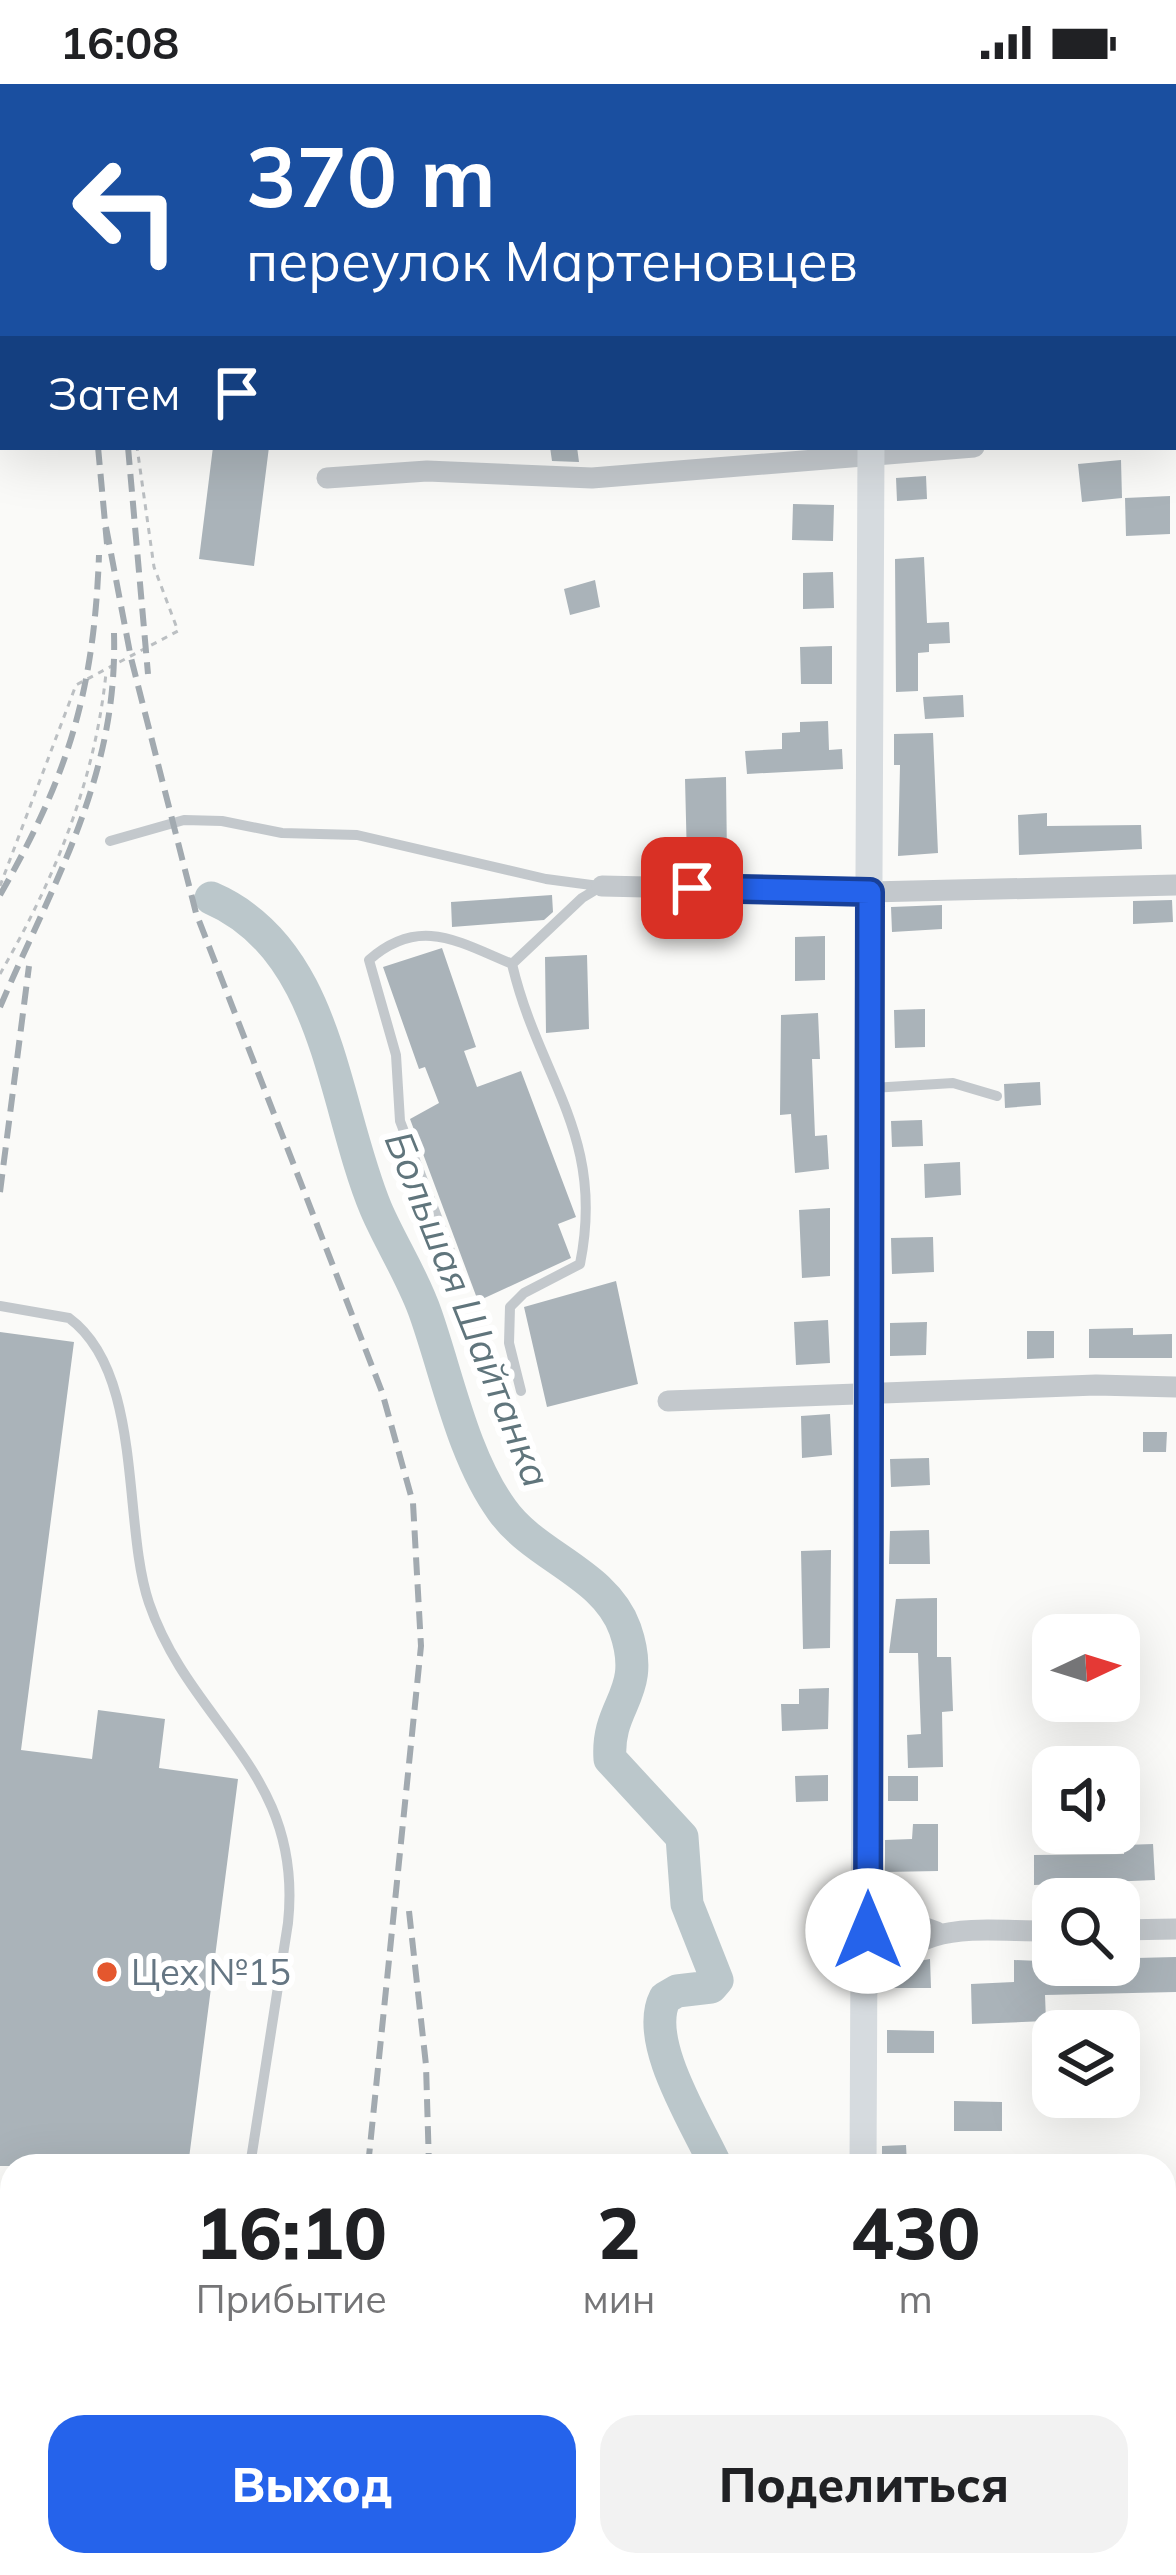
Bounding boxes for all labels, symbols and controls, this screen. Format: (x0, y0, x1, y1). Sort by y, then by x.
text: 16:08 (60, 14, 179, 70)
text: 370 m (246, 123, 496, 228)
icon: left (48, 132, 204, 288)
text: переулок Мартеновцев (246, 227, 858, 295)
icon: arrive (204, 360, 270, 426)
text: Затем (48, 365, 180, 421)
pin (641, 837, 743, 939)
icon: arrive (659, 855, 725, 921)
water label: Большая Шайтанка (375, 1124, 562, 1494)
north arrow (1032, 1614, 1140, 1722)
map controls (1032, 1614, 1140, 2118)
button: sound (1032, 1746, 1140, 1854)
position arrow (805, 1868, 931, 1994)
button: search (1032, 1878, 1140, 1986)
place label: Цех №15 (131, 1949, 291, 1994)
marker: Цех №15 (94, 1959, 120, 1985)
button: layers (1032, 2010, 1140, 2118)
text: 16:10 (196, 2187, 387, 2277)
text: 2 (597, 2187, 641, 2277)
text: 430 (851, 2187, 980, 2277)
text: Прибытие (196, 2274, 387, 2323)
text: мин (583, 2274, 655, 2323)
text: m (899, 2274, 933, 2323)
button: Выход (48, 2415, 576, 2553)
button: Поделиться (600, 2415, 1128, 2553)

